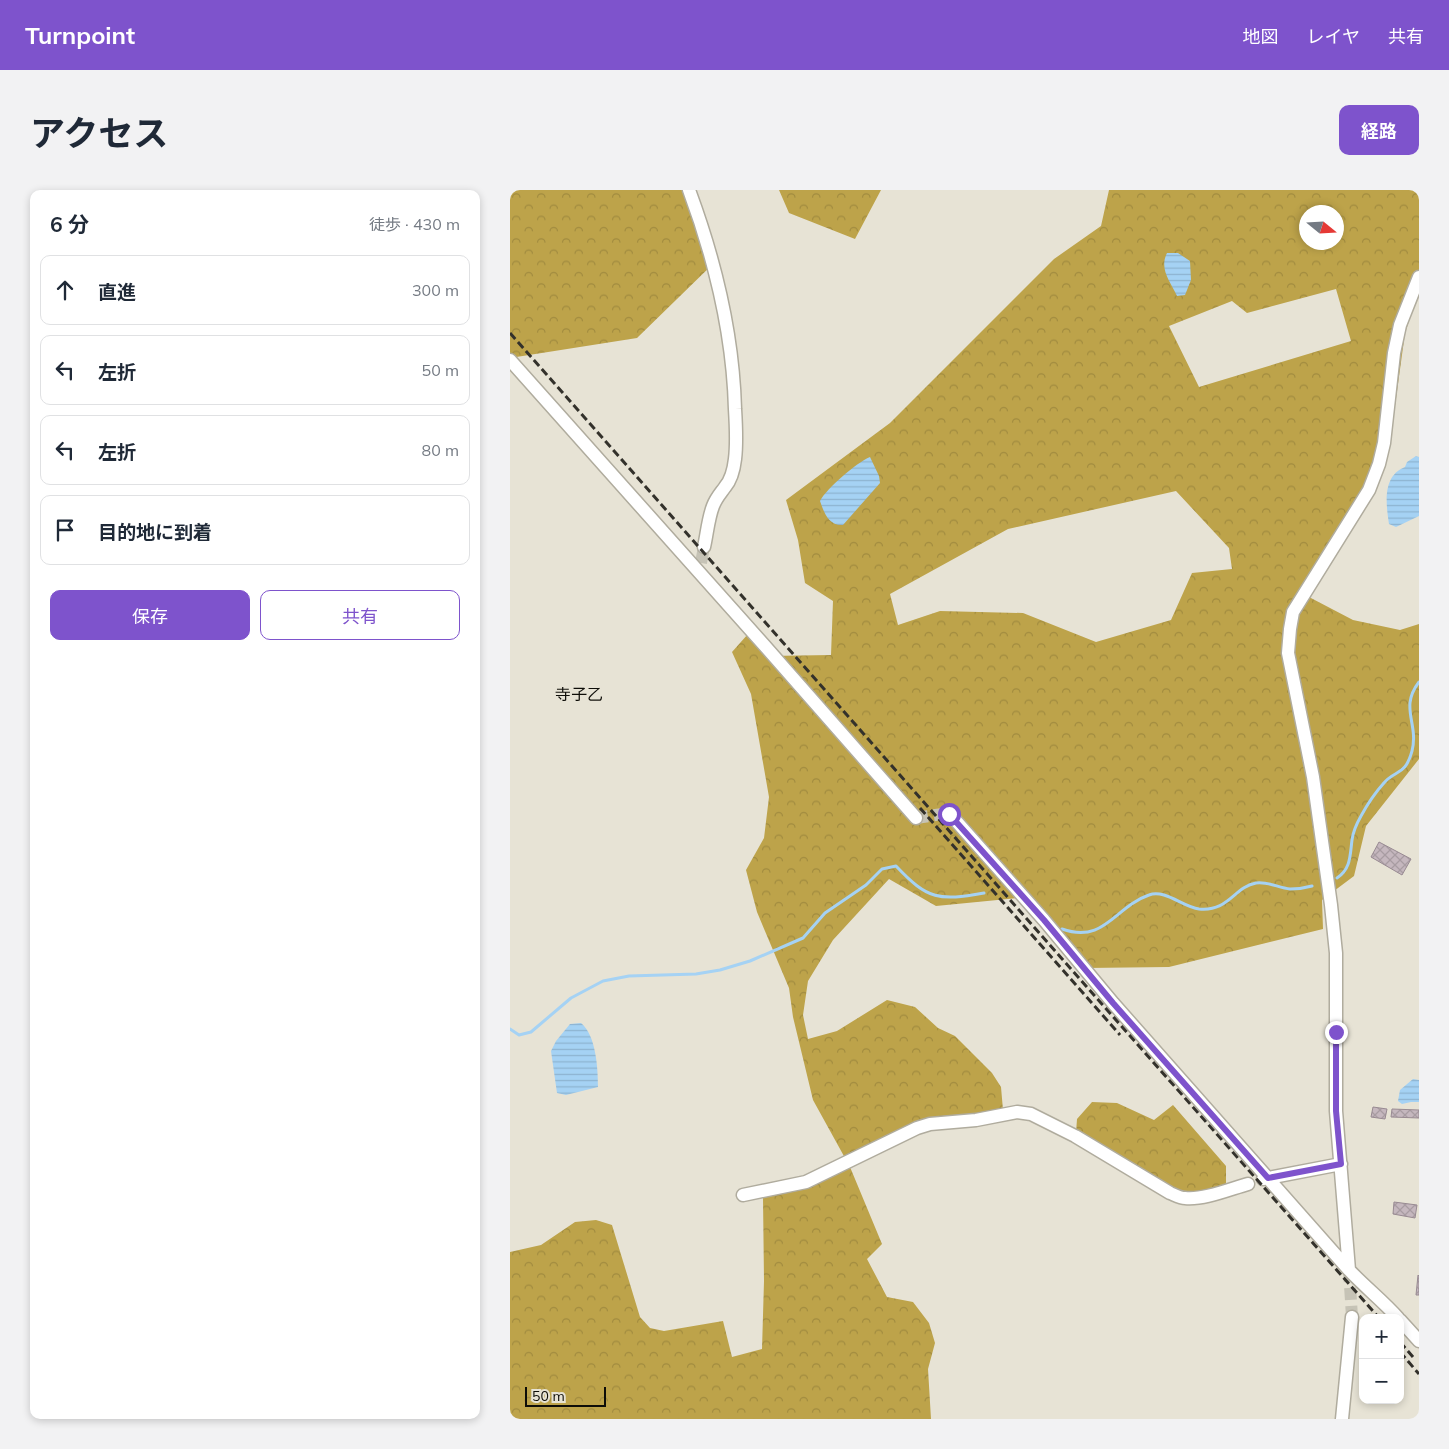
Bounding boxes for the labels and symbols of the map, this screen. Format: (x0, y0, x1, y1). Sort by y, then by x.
north arrow (1299, 205, 1344, 250)
district label: 寺子乙 (555, 684, 603, 704)
route start (938, 803, 961, 826)
route end (1325, 1021, 1348, 1044)
scale bar (525, 1384, 606, 1407)

